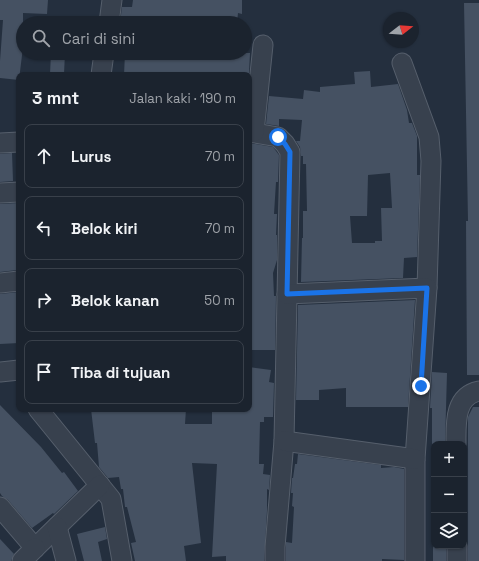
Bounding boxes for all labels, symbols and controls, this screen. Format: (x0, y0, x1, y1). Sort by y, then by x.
north arrow (383, 12, 419, 48)
search box (16, 16, 252, 60)
icon: search (30, 27, 52, 49)
text: Cari di sini (62, 29, 135, 48)
text: 3 mnt (32, 87, 79, 109)
text: Jalan kaki · 190 m (129, 90, 236, 107)
route start (269, 128, 287, 146)
icon: ahead (33, 145, 55, 167)
text: Lurus (71, 147, 111, 166)
text: 70 m (205, 148, 235, 165)
icon: left (33, 217, 55, 239)
text: Belok kiri (71, 219, 137, 238)
text: 70 m (205, 220, 235, 237)
icon: right (33, 289, 55, 311)
text: Belok kanan (71, 291, 159, 310)
text: 50 m (204, 292, 235, 309)
icon: arrive (33, 361, 55, 383)
text: Tiba di tujuan (71, 363, 170, 382)
route end (412, 377, 430, 395)
map controls (431, 441, 467, 549)
button: + (431, 441, 467, 477)
button: − (431, 477, 467, 513)
button: layers (431, 513, 467, 549)

